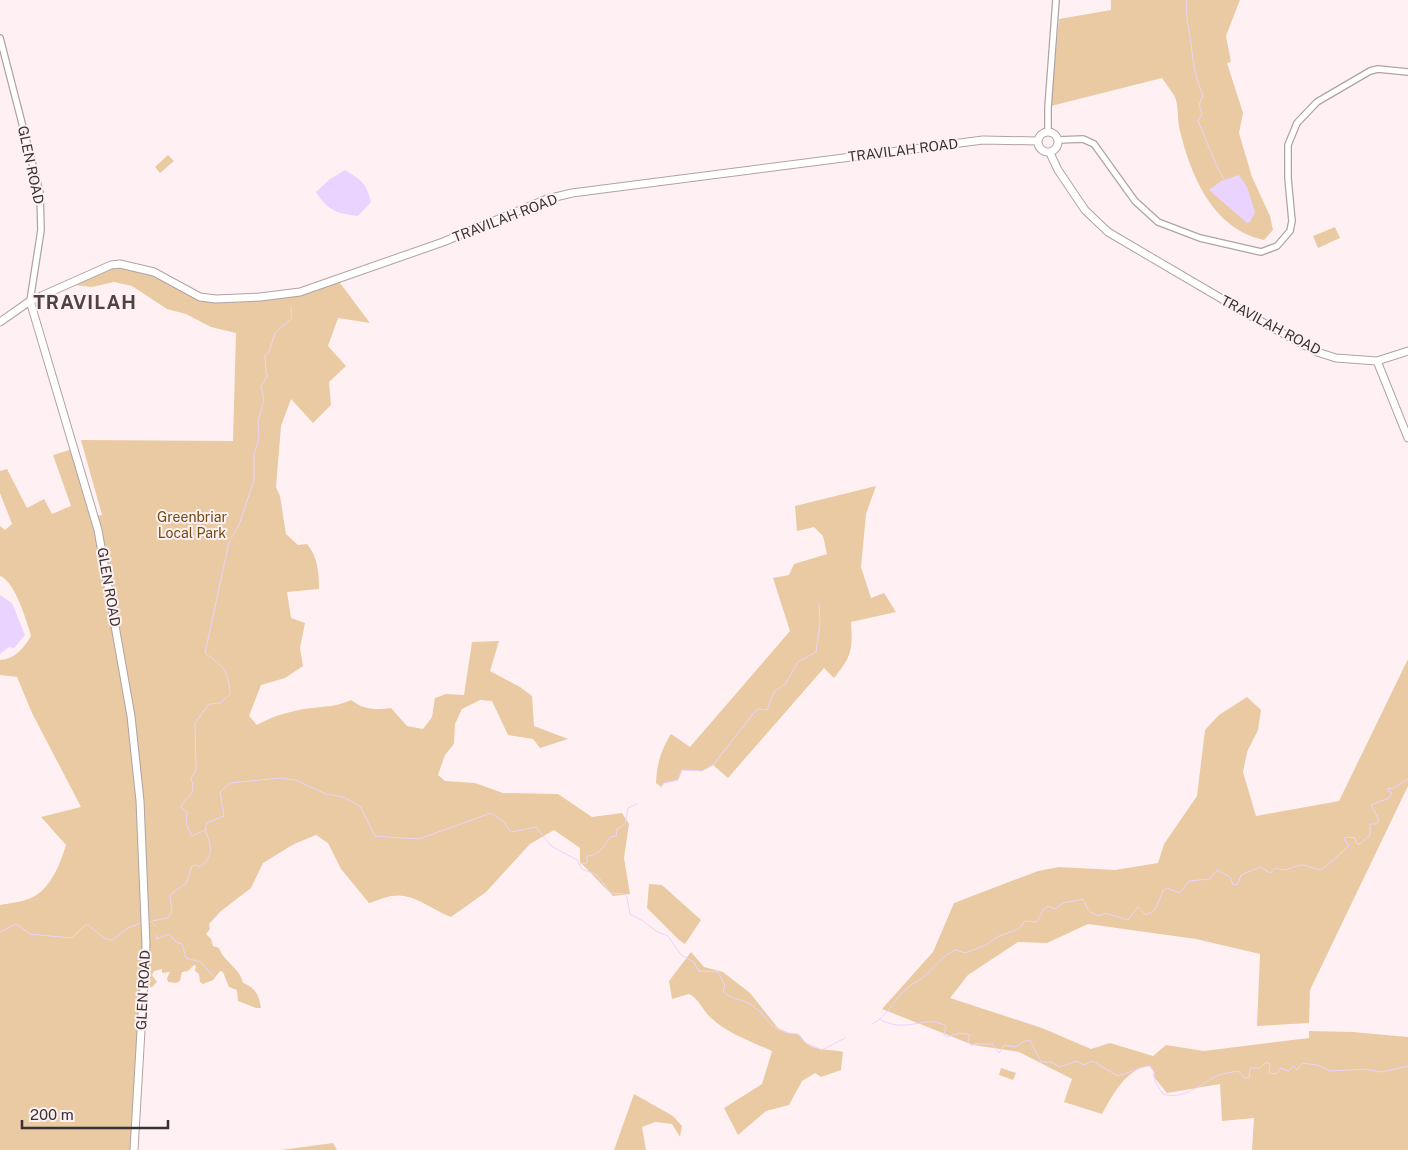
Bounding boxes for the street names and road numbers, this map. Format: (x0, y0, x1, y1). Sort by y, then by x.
street label: GLEN ROAD (15, 124, 47, 206)
street label: TRAVILAH ROAD (847, 135, 959, 165)
street label: TRAVILAH ROAD (450, 191, 560, 245)
street label: TRAVILAH ROAD (1218, 292, 1324, 358)
street label: GLEN ROAD (94, 546, 124, 628)
street label: GLEN ROAD (133, 950, 153, 1030)

